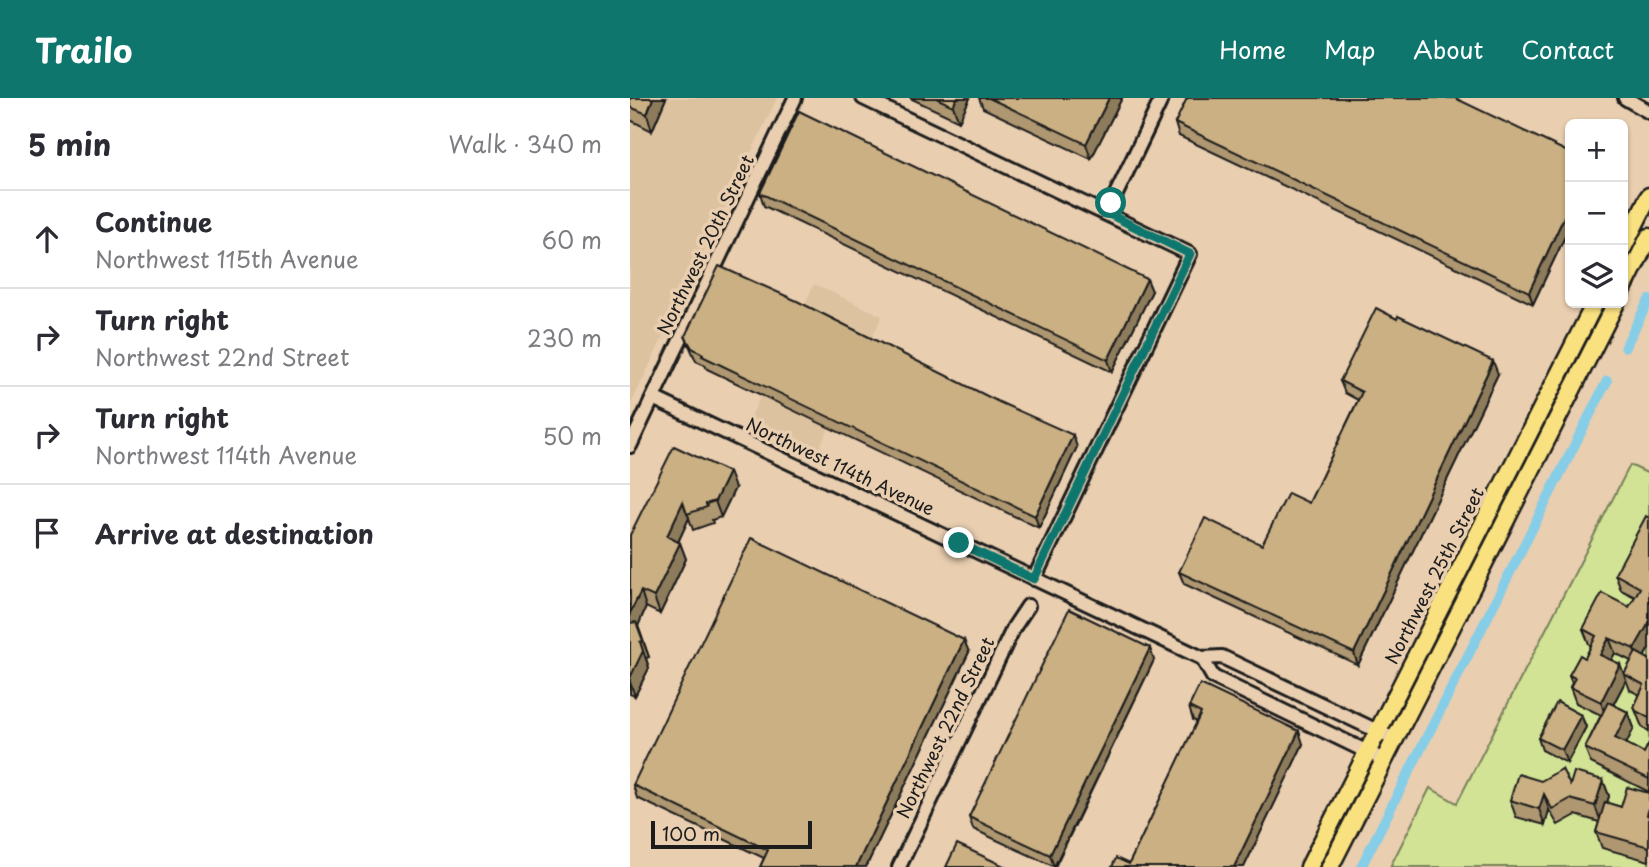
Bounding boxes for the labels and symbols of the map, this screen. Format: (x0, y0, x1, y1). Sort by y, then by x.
street label: Northwest 20th Street (649, 150, 760, 339)
route start (1095, 187, 1126, 218)
street label: Northwest 114th Avenue (742, 410, 939, 521)
street label: Northwest 25th Street (1377, 482, 1490, 668)
route end (943, 527, 974, 558)
street label: Northwest 22nd Street (889, 632, 1000, 823)
scale bar (651, 818, 812, 850)

